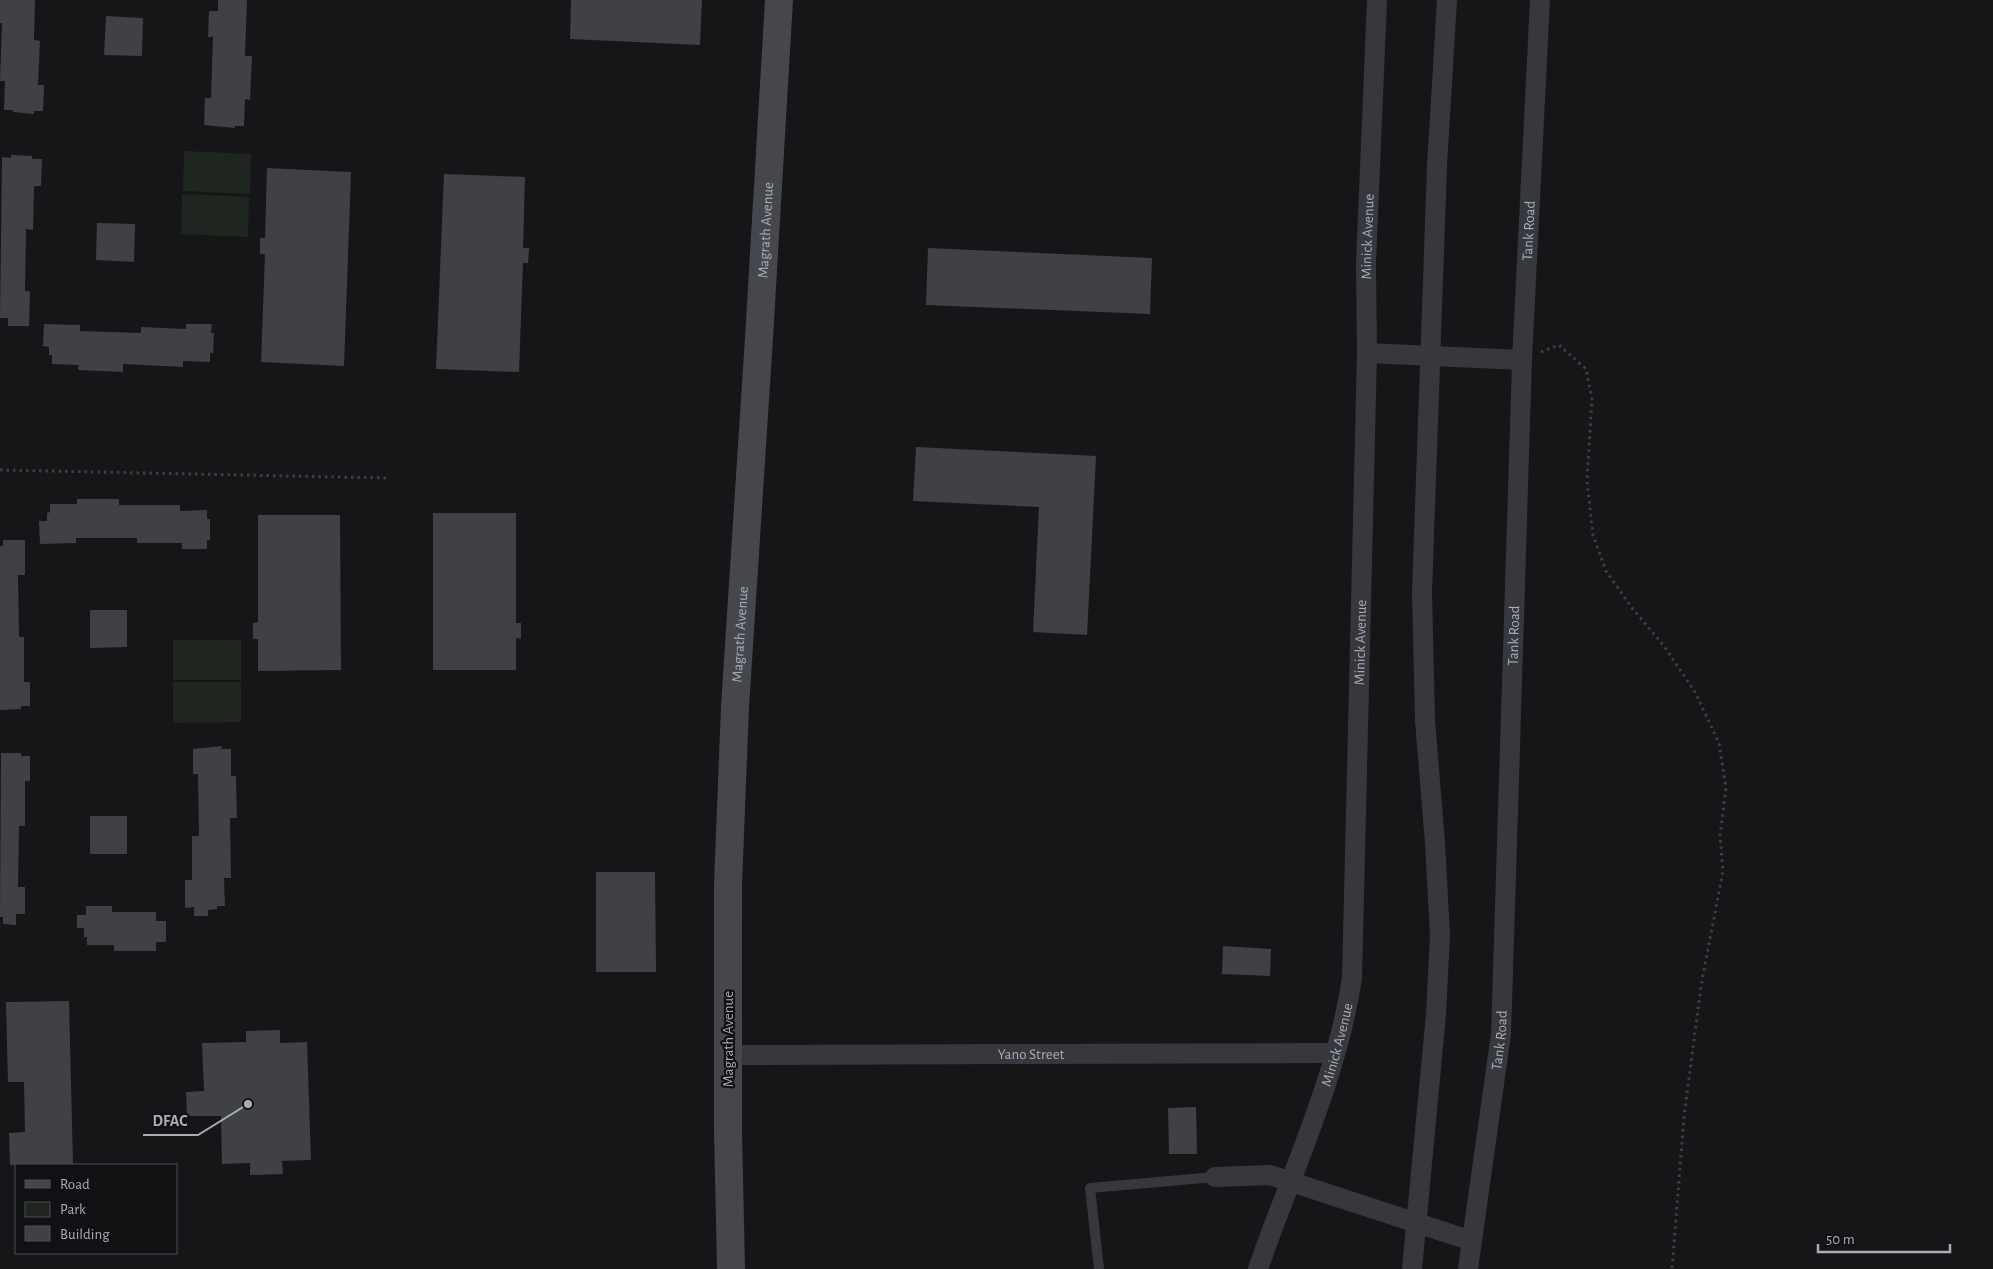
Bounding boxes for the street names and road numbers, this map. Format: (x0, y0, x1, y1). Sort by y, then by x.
street label: Magrath Avenue (756, 182, 776, 279)
street label: Minick Avenue (1359, 193, 1377, 280)
street label: Tank Road (1520, 200, 1538, 261)
street label: Magrath Avenue (730, 586, 751, 683)
street label: Minick Avenue (1352, 599, 1369, 686)
street label: Tank Road (1505, 605, 1522, 666)
street label: Magrath Avenue (721, 991, 736, 1087)
street label: Minick Avenue (1319, 1002, 1355, 1088)
street label: Tank Road (1489, 1010, 1510, 1071)
street label: Yano Street (998, 1047, 1065, 1062)

